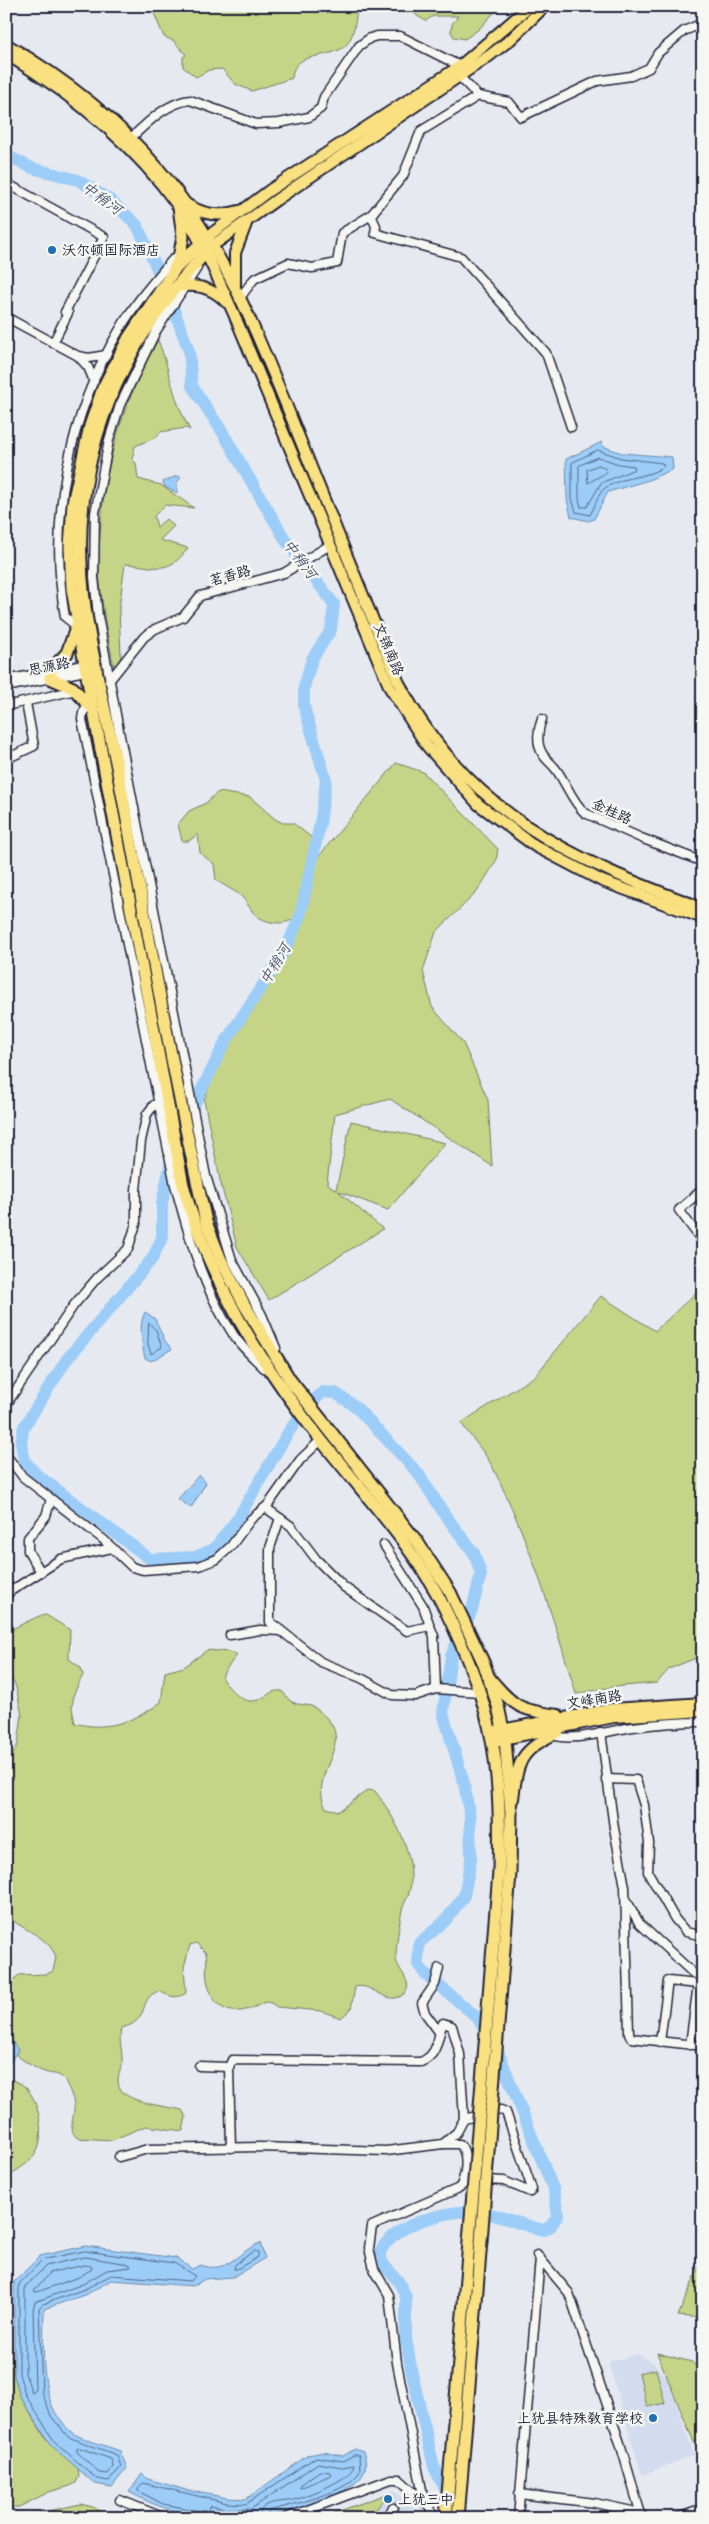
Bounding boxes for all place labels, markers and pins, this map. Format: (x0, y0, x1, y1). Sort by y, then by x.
place label: 沃尔顿国际酒店 (62, 242, 160, 259)
marker: 沃尔顿国际酒店 (46, 244, 58, 256)
place label: 上犹县特殊教育学校 (517, 2410, 643, 2427)
marker: 上犹县特殊教育学校 (647, 2412, 659, 2424)
place label: 上犹三中 (398, 2491, 454, 2508)
marker: 上犹三中 (382, 2493, 394, 2505)

